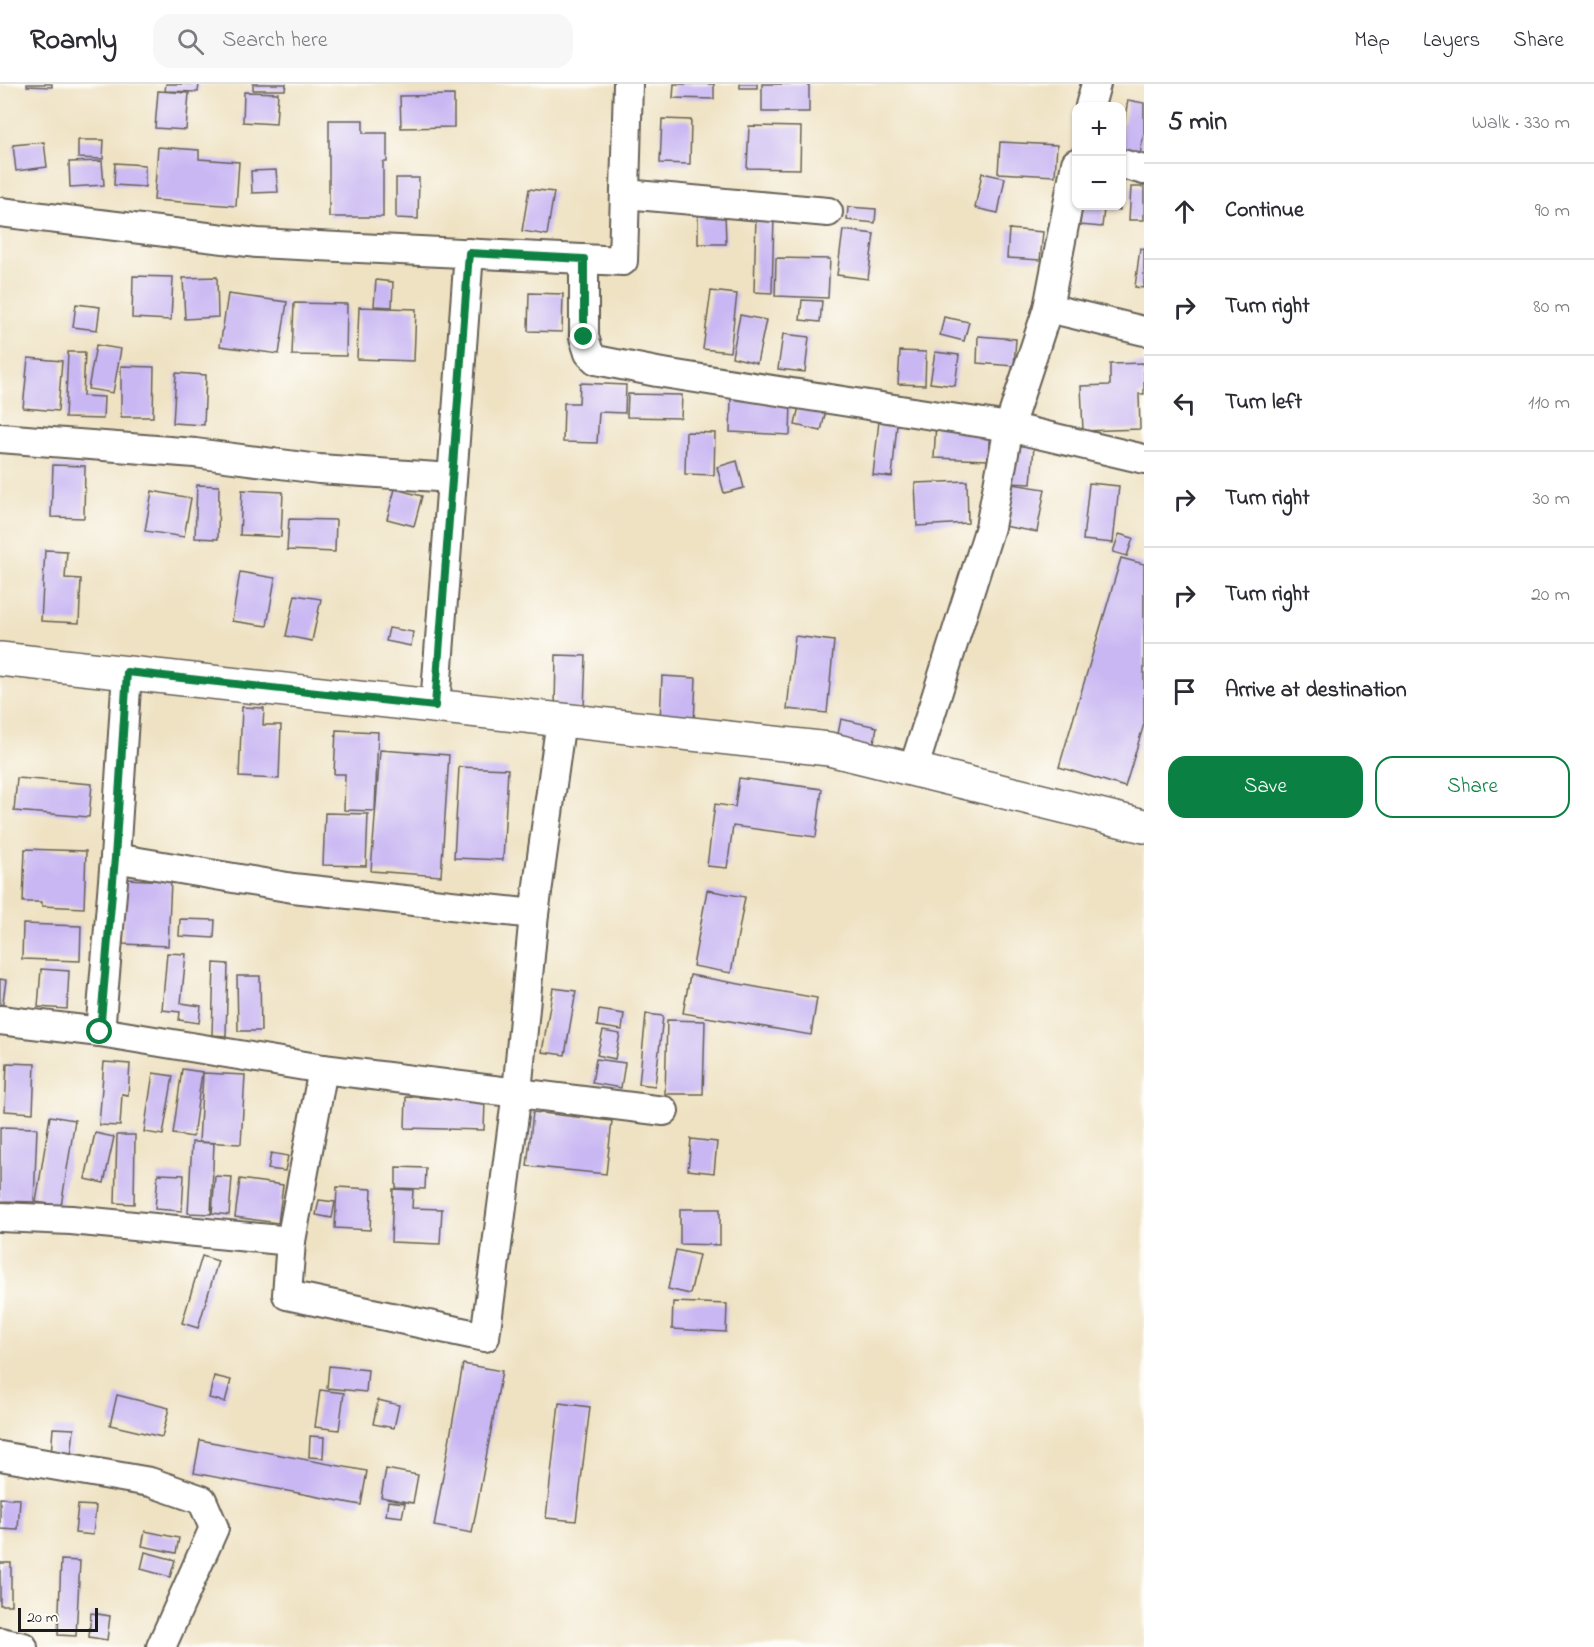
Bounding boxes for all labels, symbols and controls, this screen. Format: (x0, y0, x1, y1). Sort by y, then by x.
search box (153, 14, 573, 68)
text: Roamly (30, 21, 117, 62)
icon: search (174, 25, 207, 58)
text: Search here (222, 25, 328, 57)
text: Map (1354, 26, 1390, 56)
text: Layers (1423, 26, 1480, 56)
text: Share (1513, 26, 1564, 56)
map controls (1072, 102, 1126, 210)
button: + (1072, 102, 1126, 156)
text: 5 min (1168, 104, 1227, 142)
text: Walk · 330 m (1472, 109, 1570, 138)
button: − (1072, 156, 1126, 210)
icon: ahead (1168, 195, 1201, 228)
text: Continue (1225, 195, 1304, 227)
text: 90 m (1535, 197, 1570, 226)
icon: right (1168, 291, 1201, 324)
text: Turn right (1225, 291, 1310, 323)
text: 80 m (1533, 293, 1570, 322)
route end (570, 323, 596, 349)
icon: left (1168, 387, 1201, 420)
text: Turn left (1225, 387, 1302, 419)
text: 110 m (1528, 389, 1570, 418)
icon: right (1168, 483, 1201, 516)
text: Turn right (1225, 483, 1310, 515)
text: 30 m (1533, 485, 1570, 514)
icon: right (1168, 579, 1201, 612)
text: Turn right (1225, 579, 1310, 611)
text: 20 m (1531, 581, 1570, 610)
icon: arrive (1168, 675, 1201, 708)
text: Arrive at destination (1225, 675, 1407, 707)
button: Save (1168, 756, 1363, 818)
button: Share (1375, 756, 1570, 818)
route start (86, 1018, 112, 1044)
scale bar (18, 1605, 98, 1632)
text: 20 m (27, 1606, 58, 1630)

